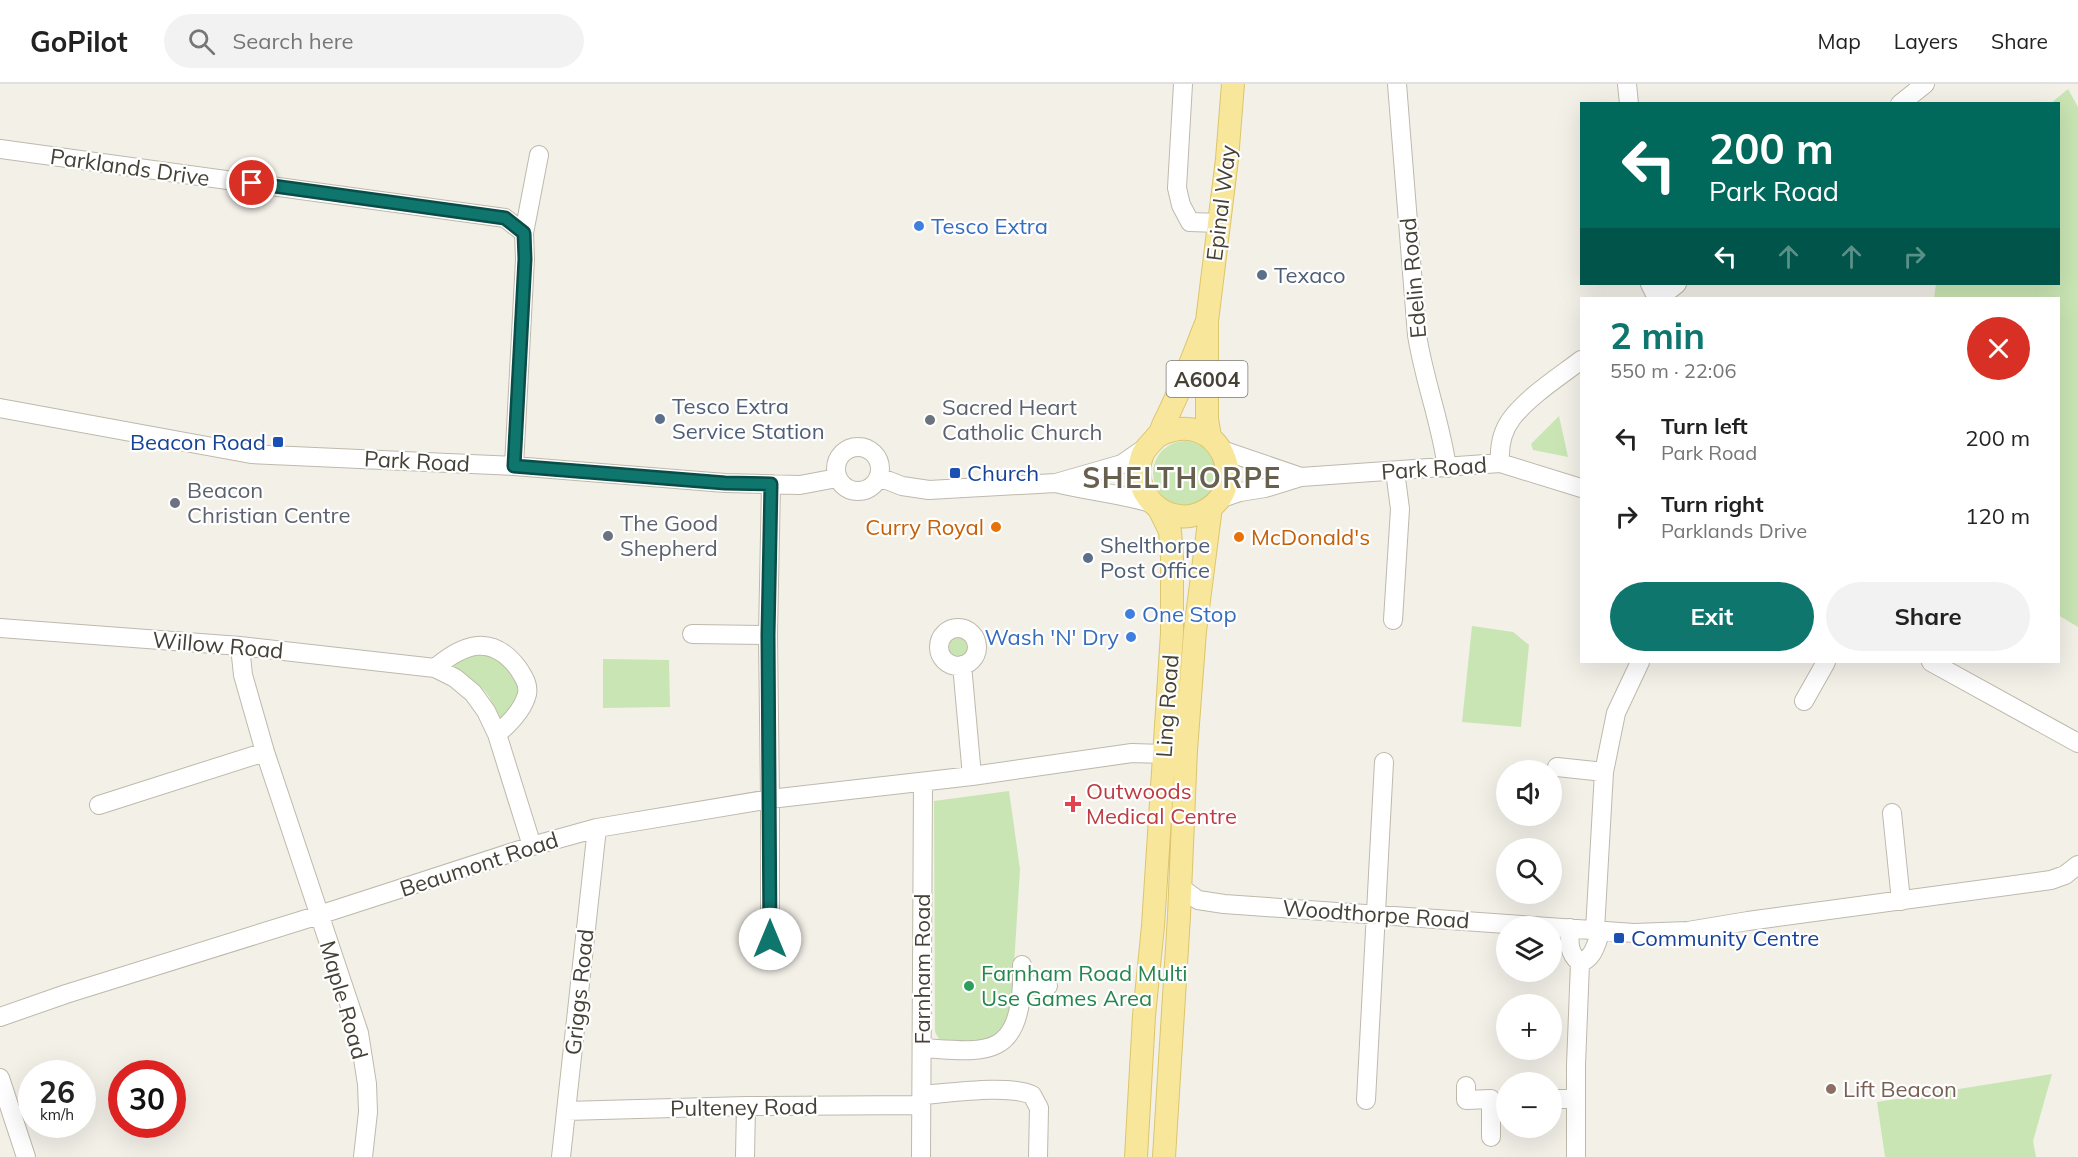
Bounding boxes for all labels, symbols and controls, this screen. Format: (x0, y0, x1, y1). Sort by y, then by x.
search box (164, 14, 584, 68)
text: GoPilot (30, 24, 128, 59)
icon: search (185, 25, 218, 58)
text: Search here (233, 27, 354, 55)
text: Map (1818, 28, 1861, 54)
text: Layers (1894, 28, 1958, 54)
text: Share (1991, 28, 2048, 54)
text: 200 m (1709, 122, 1834, 175)
icon: left (1610, 126, 1688, 204)
street label: Parklands Drive (49, 142, 211, 192)
street label: Epinal Way (1200, 143, 1242, 262)
pin (226, 157, 277, 208)
icon: arrive (235, 166, 268, 199)
text: Park Road (1709, 174, 1839, 208)
place label: Tesco Extra (931, 212, 1048, 240)
street label: Edelin Road (1394, 216, 1432, 340)
marker: Tesco Extra (912, 219, 926, 233)
icon: left (1709, 240, 1742, 273)
icon: ahead (1772, 240, 1805, 273)
icon: ahead (1835, 240, 1868, 273)
icon: right (1898, 240, 1931, 273)
place label: Texaco (1274, 261, 1346, 289)
marker: Texaco (1255, 268, 1269, 282)
text: 2 min (1610, 313, 1705, 358)
button: close (1967, 317, 2030, 380)
text: 550 m · 22:06 (1610, 358, 1736, 383)
road number: A6004 (1166, 361, 1248, 397)
place label: Tesco Extra Service Station (672, 392, 825, 445)
place label: Sacred Heart Catholic Church (942, 393, 1102, 446)
marker: Tesco Extra Service Station (653, 412, 667, 426)
text: Turn left (1661, 412, 1748, 440)
marker: Sacred Heart Catholic Church (923, 413, 937, 427)
icon: left (1610, 422, 1643, 455)
text: 200 m (1965, 424, 2030, 452)
place label: Beacon Road (130, 428, 266, 456)
marker: Beacon Road (271, 435, 285, 449)
text: Park Road (1661, 440, 1757, 465)
street label: Park Road (363, 444, 471, 478)
street label: Park Road (1380, 450, 1488, 486)
place label: Church (967, 459, 1039, 487)
district label: SHELTHORPE (1082, 460, 1282, 495)
marker: Church (948, 466, 962, 480)
place label: Beacon Christian Centre (187, 476, 350, 529)
text: Turn right (1661, 490, 1764, 518)
marker: Beacon Christian Centre (168, 496, 182, 510)
icon: right (1610, 500, 1643, 533)
text: 120 m (1965, 502, 2030, 530)
place label: The Good Shepherd (620, 509, 718, 562)
place label: Curry Royal (865, 513, 984, 541)
text: Parklands Drive (1661, 518, 1807, 543)
marker: Curry Royal (989, 520, 1003, 534)
place label: McDonald's (1251, 523, 1370, 551)
marker: The Good Shepherd (601, 529, 615, 543)
marker: McDonald's (1232, 530, 1246, 544)
place label: Shelthorpe Post Office (1100, 531, 1210, 584)
marker: Shelthorpe Post Office (1081, 551, 1095, 565)
button: Exit (1610, 582, 1814, 651)
button: Share (1826, 582, 2030, 651)
place label: One Stop (1142, 600, 1237, 628)
marker: One Stop (1123, 607, 1137, 621)
place label: Wash 'N' Dry (984, 623, 1119, 651)
street label: Willow Road (151, 625, 285, 665)
marker: Wash 'N' Dry (1124, 630, 1138, 644)
street label: Ling Road (1149, 654, 1185, 758)
map controls (1496, 760, 1562, 1138)
button: sound (1496, 760, 1562, 826)
place label: Outwoods Medical Centre (1086, 777, 1237, 830)
marker: Outwoods Medical Centre (1064, 795, 1082, 813)
street label: Beaumont Road (396, 825, 562, 903)
button: search (1496, 838, 1562, 904)
street label: Farnham Road (908, 893, 936, 1045)
street label: Woodthorpe Road (1282, 893, 1470, 935)
position arrow (738, 907, 802, 971)
button: layers (1496, 916, 1562, 982)
place label: Community Centre (1631, 924, 1819, 952)
street label: Griggs Road (558, 928, 600, 1056)
marker: Community Centre (1612, 931, 1626, 945)
street label: Maple Road (314, 937, 374, 1063)
place label: Farnham Road Multi Use Games Area (981, 959, 1188, 1012)
marker: Farnham Road Multi Use Games Area (962, 979, 976, 993)
button: + (1496, 994, 1562, 1060)
speed limit sign: 30 (108, 1060, 186, 1138)
button: − (1496, 1072, 1562, 1138)
text: 26 (39, 1073, 75, 1111)
place label: Lift Beacon (1843, 1075, 1957, 1103)
marker: Lift Beacon (1824, 1082, 1838, 1096)
street label: Pulteney Road (670, 1092, 818, 1122)
text: km/h (40, 1105, 74, 1124)

